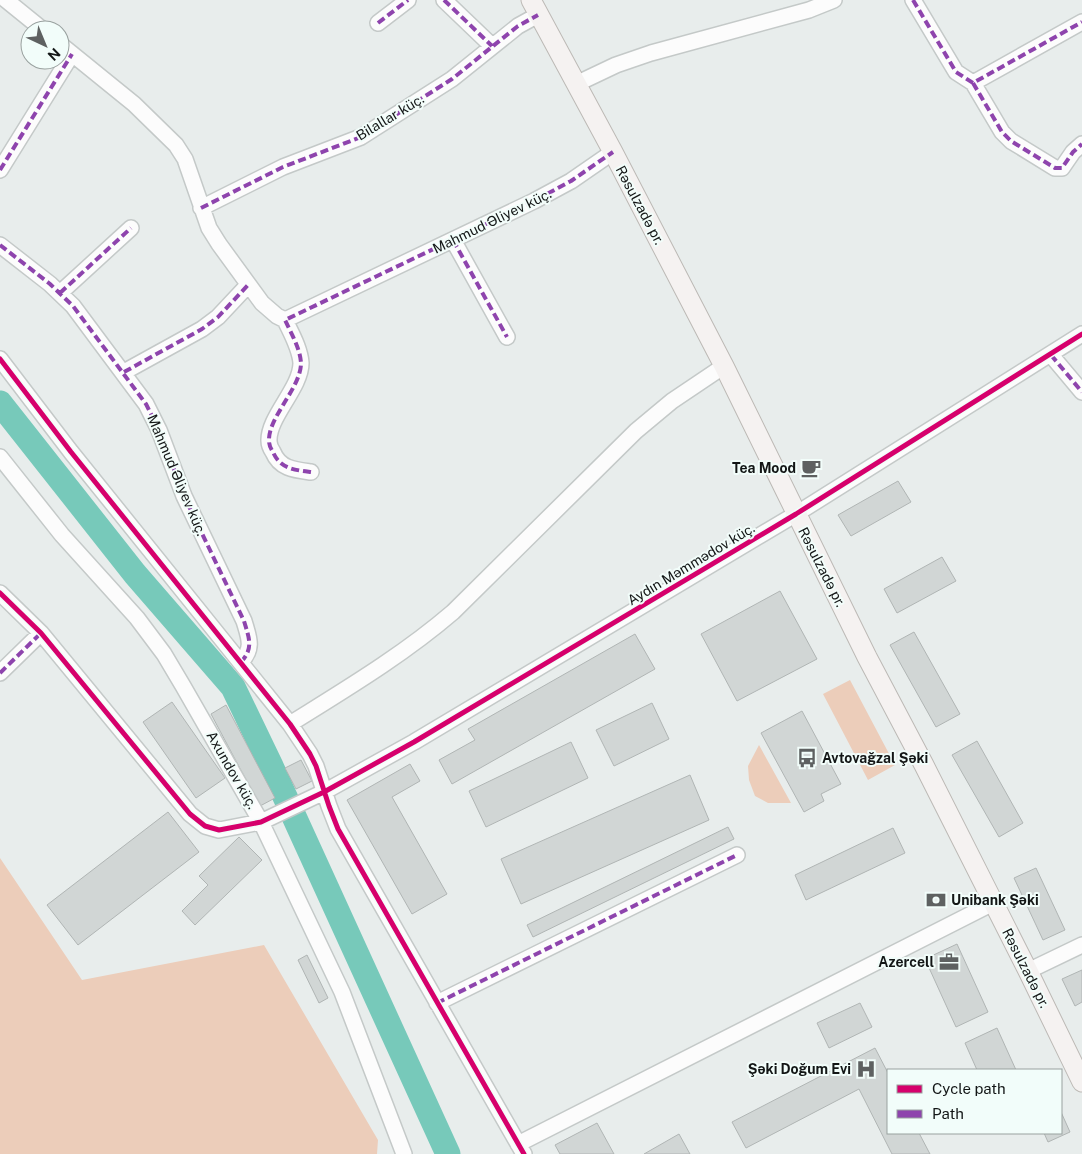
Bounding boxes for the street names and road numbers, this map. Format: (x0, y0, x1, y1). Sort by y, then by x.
street label: Bilallar küç. (353, 91, 427, 143)
street label: Rəsulzadə pr. (613, 163, 667, 247)
street label: Mahmud Əliyev küç. (430, 185, 554, 257)
street label: Mahmud Əliyev küç. (144, 412, 210, 538)
street label: Aydın Məmmədov küç. (625, 520, 757, 608)
street label: Rəsulzadə pr. (795, 525, 849, 609)
street label: Axundov küç. (203, 728, 261, 812)
street label: Rəsulzadə pr. (999, 926, 1053, 1010)

